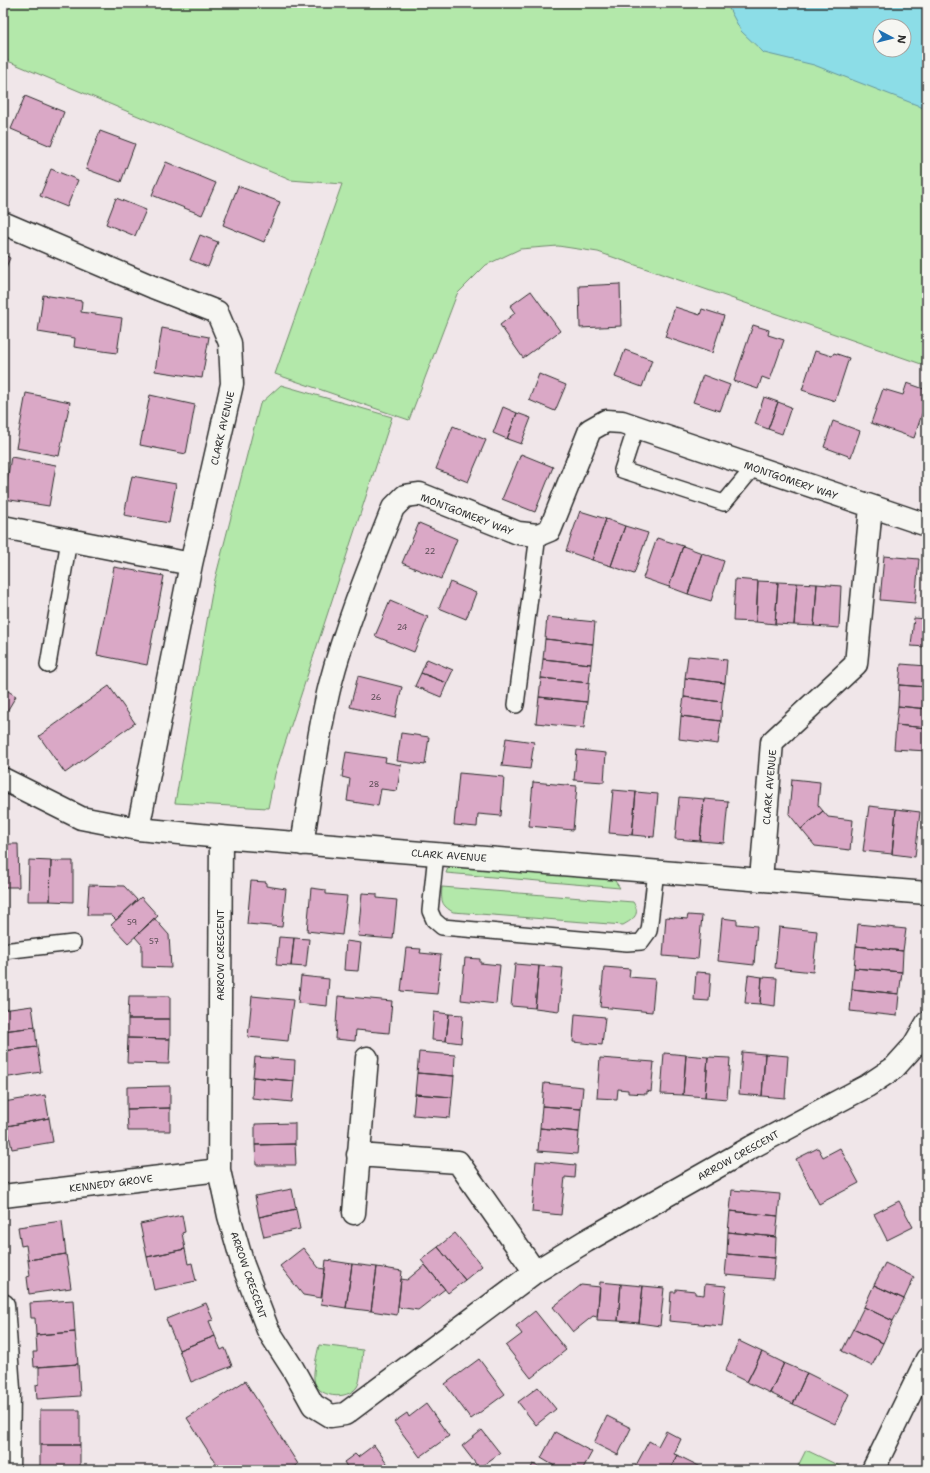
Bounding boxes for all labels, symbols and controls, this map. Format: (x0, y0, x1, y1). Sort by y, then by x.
north arrow (872, 18, 912, 58)
text: N (893, 34, 909, 45)
street label: CLARK AVENUE (208, 390, 237, 466)
street label: MONTGOMERY WAY (742, 458, 839, 503)
street label: MONTGOMERY WAY (419, 491, 515, 538)
house number: 22 (425, 546, 436, 557)
house number: 24 (397, 622, 408, 633)
house number: 26 (371, 692, 382, 703)
street label: CLARK AVENUE (760, 749, 779, 825)
house number: 28 (369, 779, 379, 790)
street label: CLARK AVENUE (411, 846, 487, 865)
street label: ARROW CRESCENT (214, 909, 227, 1001)
house number: 59 (127, 917, 137, 928)
house number: 57 (149, 936, 159, 947)
street label: ARROW CRESCENT (695, 1128, 781, 1183)
street label: KENNEDY GROVE (69, 1172, 153, 1195)
street label: ARROW CRESCENT (227, 1230, 270, 1321)

